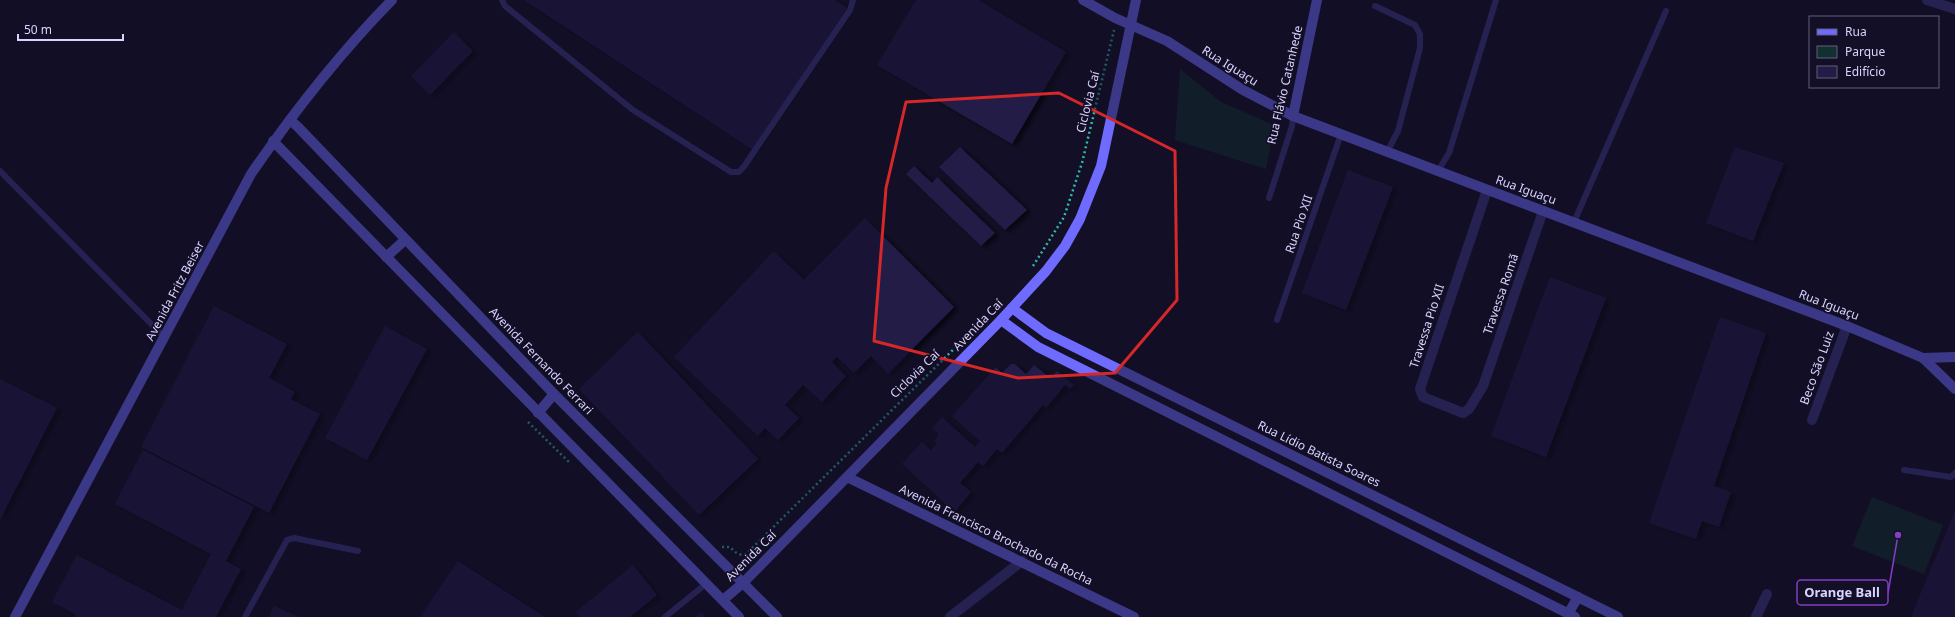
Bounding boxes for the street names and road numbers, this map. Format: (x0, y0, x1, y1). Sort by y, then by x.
street label: Rua Flávio Catanhede (1263, 24, 1307, 146)
street label: Rua Iguaçu (1199, 42, 1262, 90)
street label: Ciclovia Caí (1072, 68, 1104, 135)
street label: Rua Iguaçu (1493, 171, 1559, 208)
street label: Rua Pio XII (1281, 192, 1316, 255)
street label: Avenida Fritz Beiser (141, 238, 208, 344)
street label: Travessa Romã (1479, 251, 1522, 337)
street label: Travessa Pio XII (1405, 282, 1448, 370)
street label: Rua Iguaçu (1796, 285, 1862, 324)
street label: Avenida Caí (949, 294, 1007, 354)
street label: Avenida Fernando Ferrari (486, 303, 597, 418)
street label: Beco São Luiz (1795, 328, 1838, 407)
street label: Ciclovia Caí (886, 345, 944, 402)
street label: Rua Lídio Batista Soares (1255, 416, 1384, 491)
street label: Avenida Francisco Brochado da Rocha (897, 480, 1096, 589)
street label: Avenida Caí (721, 526, 781, 585)

